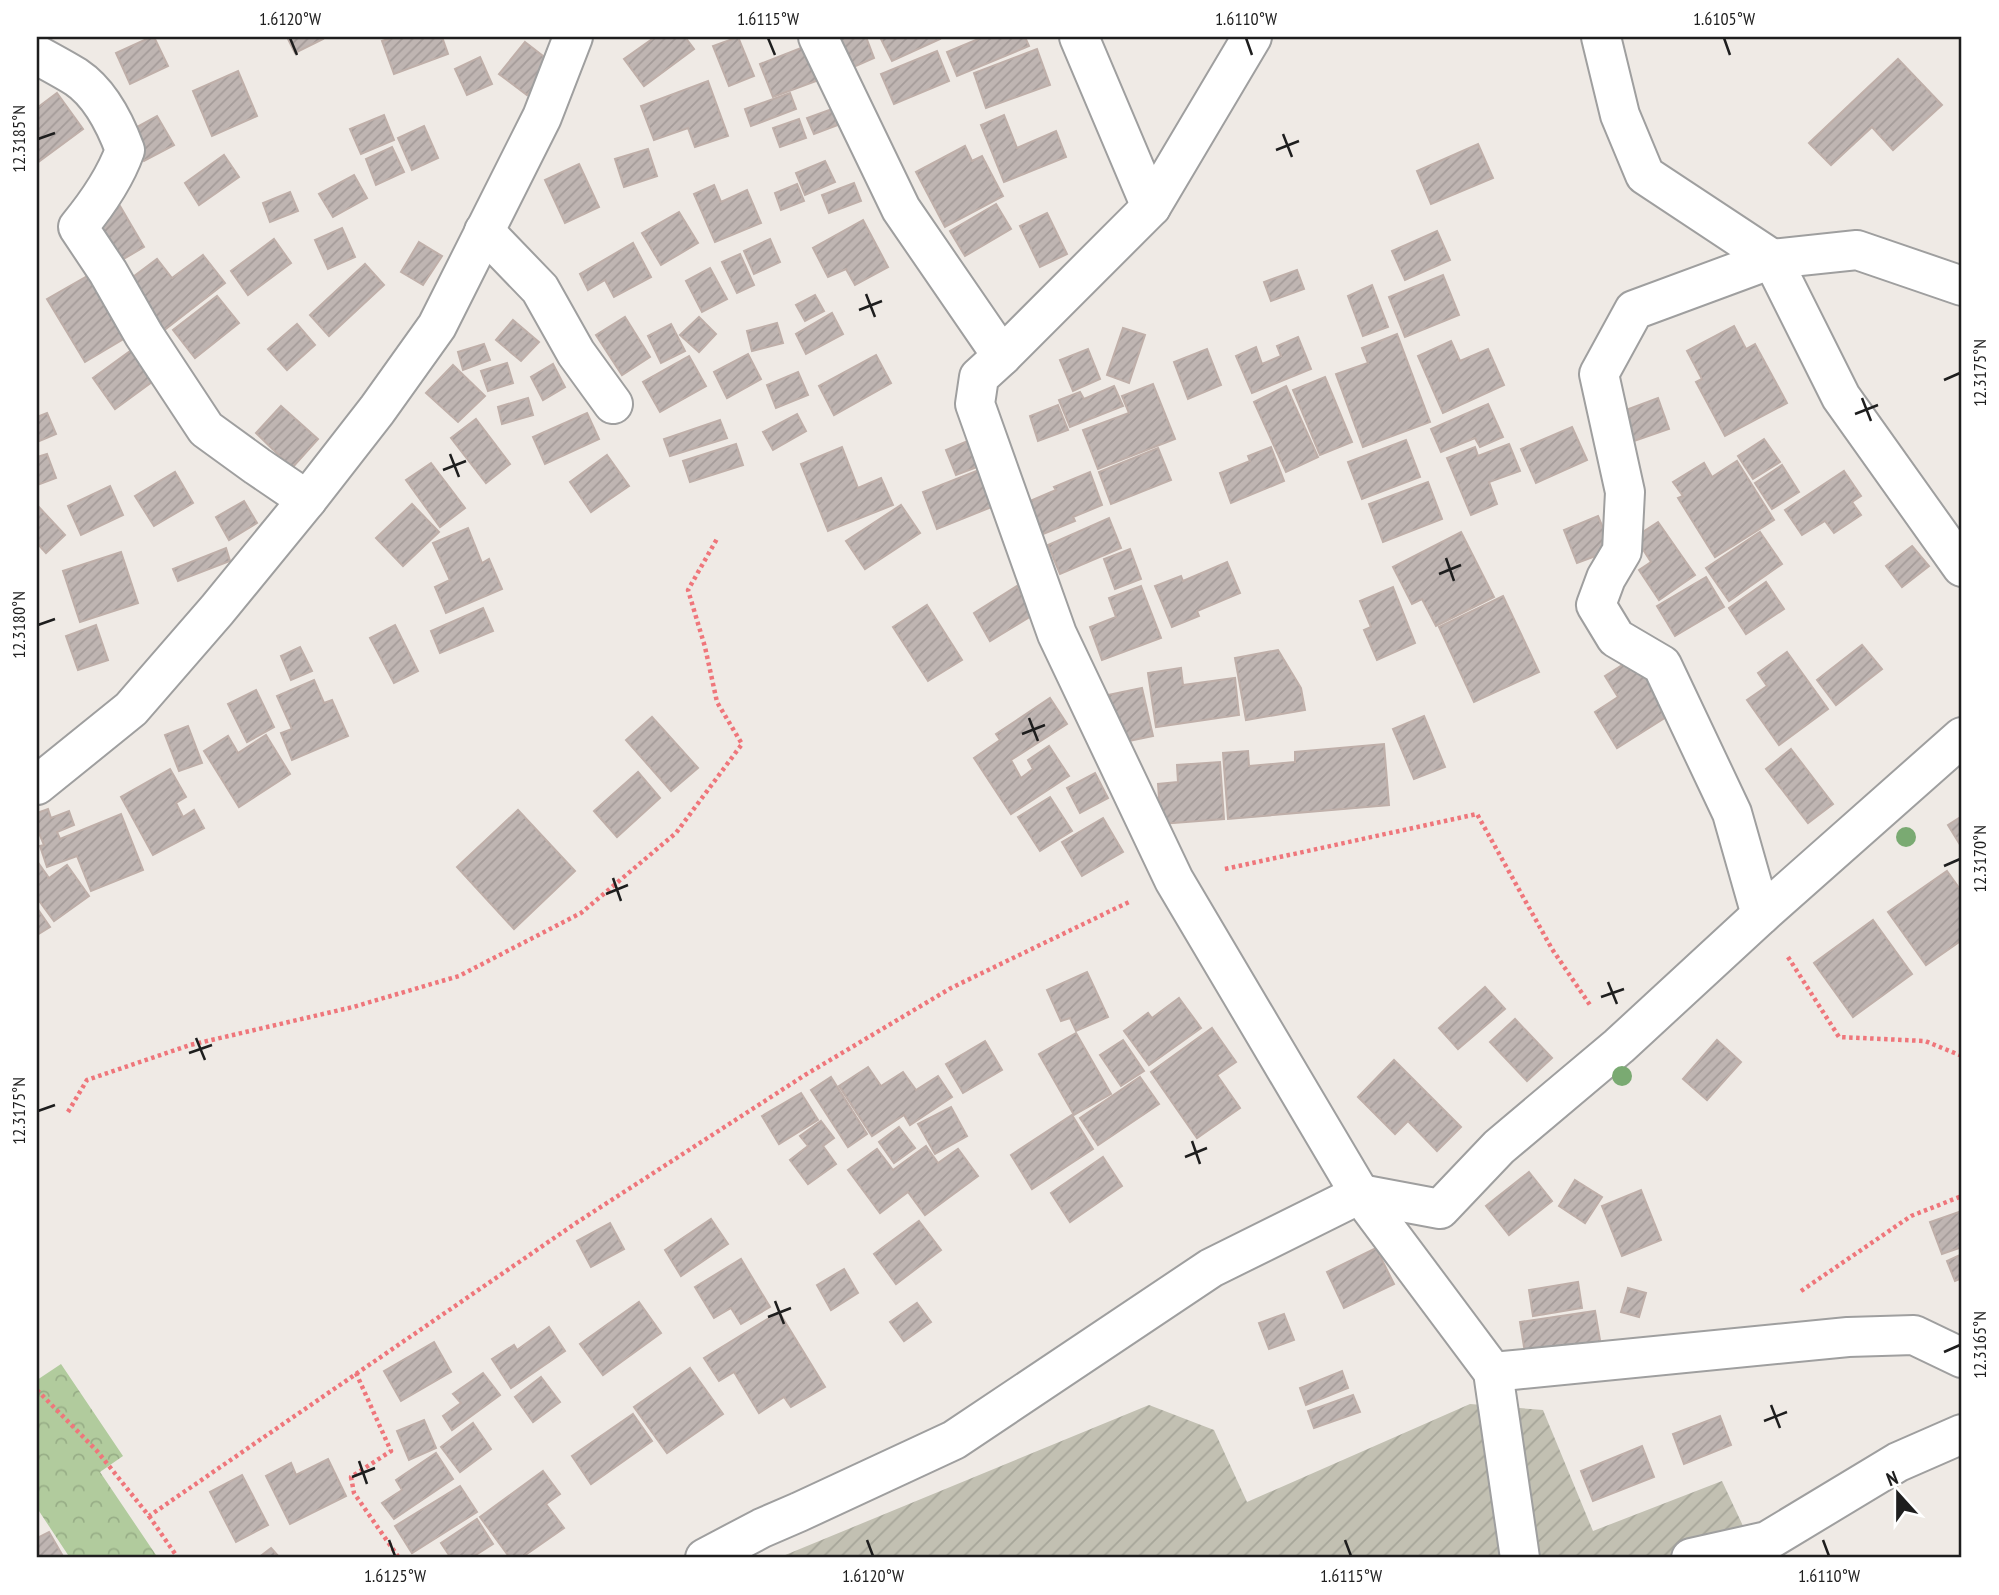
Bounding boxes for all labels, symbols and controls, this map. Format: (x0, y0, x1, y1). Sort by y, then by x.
text: 1.6120°W (259, 7, 321, 30)
text: 1.6115°W (737, 7, 799, 30)
text: 1.6110°W (1215, 7, 1277, 30)
text: 1.6105°W (1693, 7, 1755, 30)
text: 12.3185°N (7, 105, 30, 173)
text: 12.3175°N (1968, 339, 1991, 407)
text: 12.3180°N (7, 591, 30, 659)
text: 12.3170°N (1968, 825, 1991, 893)
text: 12.3175°N (7, 1077, 30, 1145)
text: 12.3165°N (1968, 1311, 1991, 1379)
north arrow (1862, 1458, 1932, 1528)
text: N (1883, 1465, 1901, 1491)
text: 1.6125°W (364, 1564, 426, 1587)
text: 1.6120°W (842, 1564, 904, 1587)
text: 1.6115°W (1320, 1564, 1382, 1587)
text: 1.6110°W (1798, 1564, 1860, 1587)

